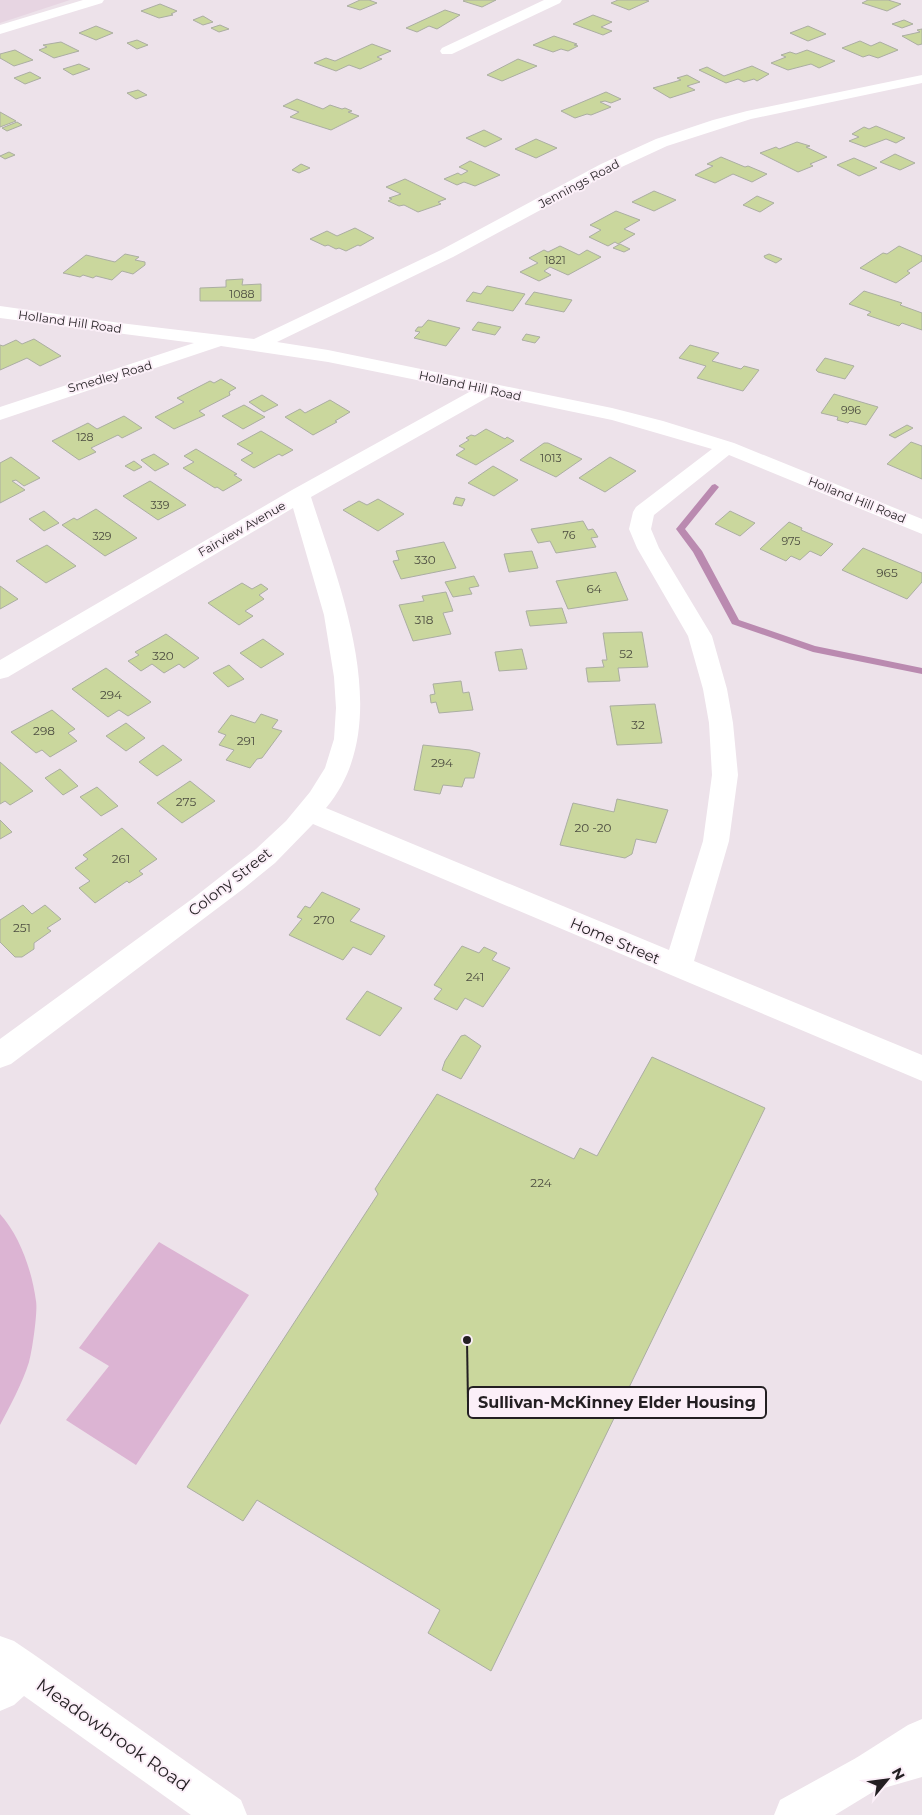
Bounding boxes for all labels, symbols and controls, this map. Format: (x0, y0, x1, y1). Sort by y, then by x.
street label: Jennings Road (535, 156, 622, 212)
house number: 1821 (544, 253, 566, 267)
house number: 1088 (229, 287, 255, 301)
street label: Holland Hill Road (17, 307, 123, 336)
street label: Smedley Road (66, 357, 154, 396)
street label: Holland Hill Road (418, 367, 523, 404)
house number: 996 (841, 403, 861, 417)
house number: 128 (76, 430, 94, 444)
house number: 1013 (540, 451, 562, 465)
street label: Holland Hill Road (806, 473, 908, 526)
street label: Fairview Avenue (195, 497, 288, 560)
house number: 339 (150, 498, 170, 512)
house number: 76 (563, 528, 576, 542)
house number: 329 (92, 529, 112, 543)
house number: 975 (781, 534, 801, 548)
house number: 330 (414, 552, 436, 567)
house number: 965 (876, 565, 898, 580)
house number: 64 (586, 581, 602, 596)
house number: 318 (415, 612, 434, 627)
house number: 52 (619, 646, 633, 661)
house number: 320 (152, 648, 174, 663)
house number: 294 (100, 687, 122, 702)
house number: 32 (631, 717, 645, 732)
house number: 298 (33, 723, 55, 738)
house number: 291 (237, 733, 255, 748)
house number: 294 (431, 755, 453, 770)
house number: 275 (176, 794, 196, 809)
house number: 20 -20 (574, 820, 612, 835)
street label: Colony Street (184, 843, 275, 920)
house number: 261 (112, 851, 130, 866)
house number: 270 (313, 912, 335, 927)
street label: Home Street (567, 913, 663, 968)
house number: 251 (13, 920, 31, 935)
house number: 241 (466, 969, 484, 984)
house number: 224 (530, 1175, 552, 1190)
callout: Sullivan-McKinney Elder Housing (468, 1387, 766, 1418)
text: Sullivan-McKinney Elder Housing (478, 1393, 756, 1412)
street label: Meadowbrook Road (32, 1674, 194, 1796)
north arrow (862, 1755, 912, 1805)
text: N (888, 1764, 909, 1783)

